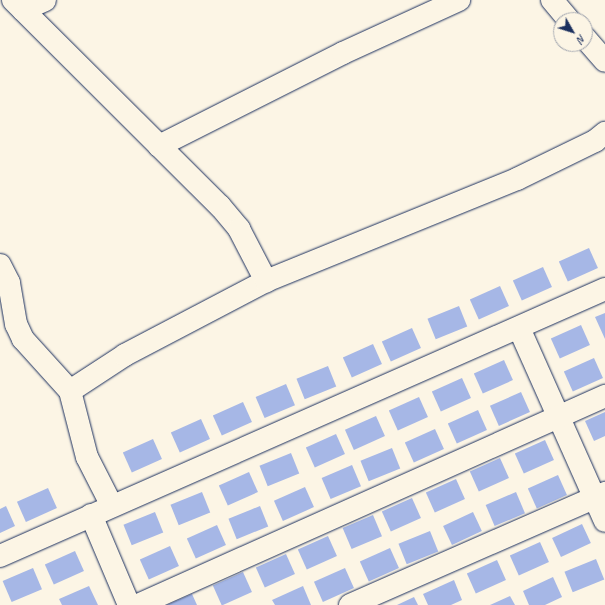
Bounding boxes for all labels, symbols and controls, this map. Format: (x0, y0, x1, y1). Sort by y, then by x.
north arrow (553, 12, 593, 52)
text: N (574, 32, 589, 46)

